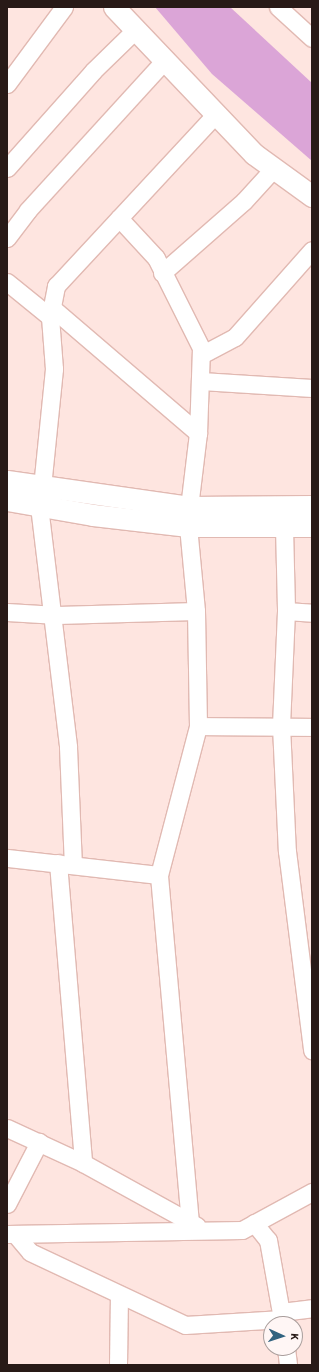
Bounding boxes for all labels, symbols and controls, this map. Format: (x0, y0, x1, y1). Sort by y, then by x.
north arrow (263, 1316, 303, 1356)
text: K (287, 1333, 302, 1340)

